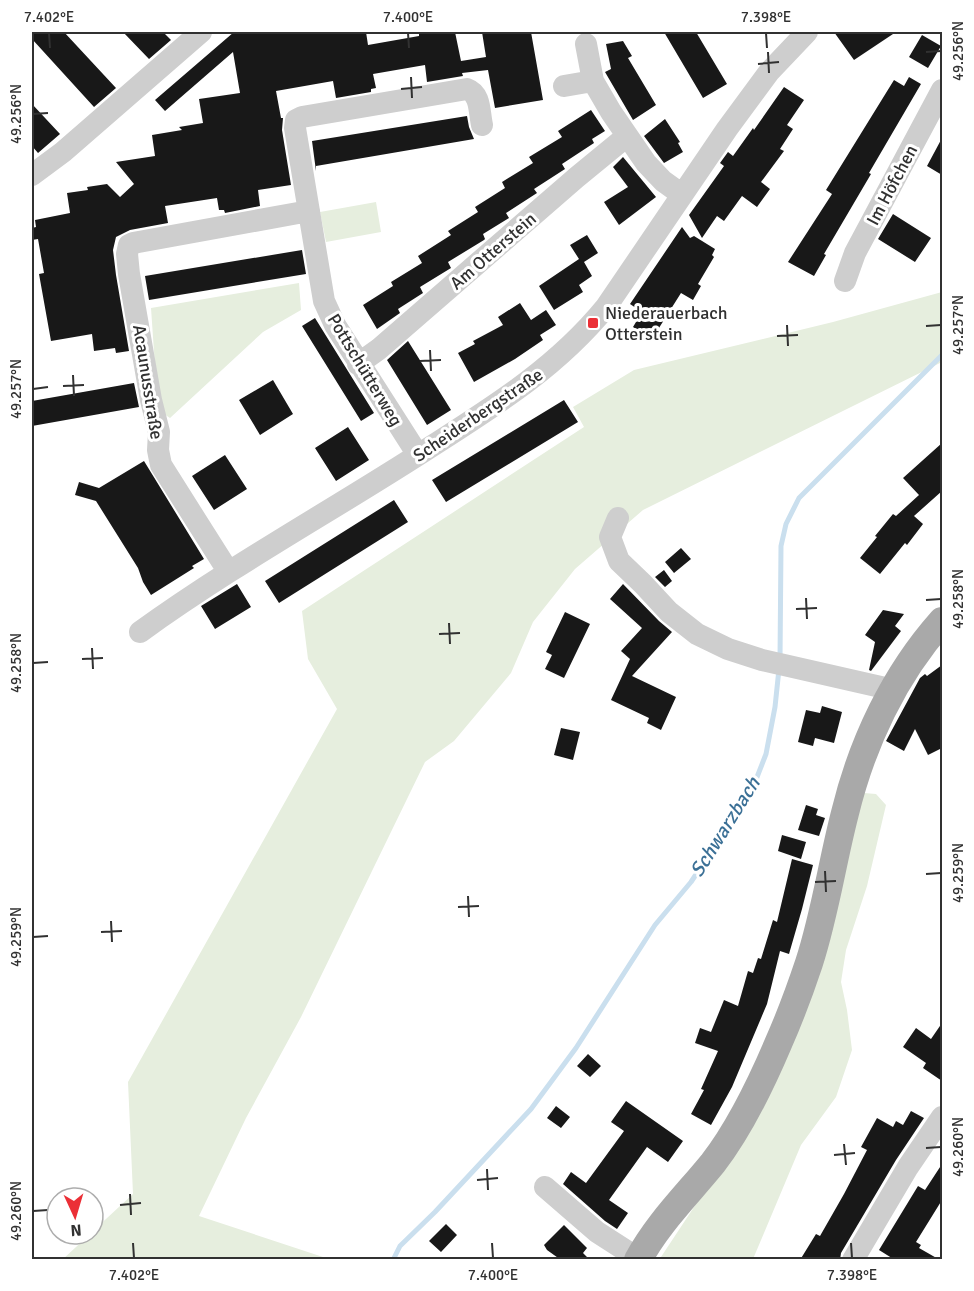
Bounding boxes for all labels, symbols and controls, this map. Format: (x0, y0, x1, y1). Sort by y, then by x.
text: 7.402°E (24, 8, 74, 26)
text: 7.400°E (383, 8, 433, 26)
text: 7.398°E (741, 8, 791, 26)
text: 49.256°N (949, 21, 967, 81)
text: 49.256°N (7, 84, 25, 144)
street label: Im Höfchen (862, 141, 922, 229)
street label: Am Otterstein (445, 208, 541, 294)
text: 49.257°N (949, 295, 967, 355)
place label: Niederauerbach Otterstein (605, 302, 728, 345)
street label: Pottschütterweg (323, 310, 407, 430)
marker: Niederauerbach Otterstein (586, 316, 600, 330)
street label: Acaunusstraße (128, 323, 168, 441)
text: 49.257°N (7, 359, 25, 419)
street label: Scheiderbergstraße (409, 363, 547, 467)
text: 49.258°N (949, 569, 967, 629)
text: 49.258°N (7, 633, 25, 693)
water label: Schwarzbach (684, 772, 766, 881)
text: 49.259°N (949, 843, 967, 903)
text: 49.259°N (7, 907, 25, 967)
text: 49.260°N (949, 1117, 967, 1177)
text: 49.260°N (7, 1181, 25, 1241)
north arrow (45, 1186, 105, 1246)
text: N (70, 1220, 82, 1240)
text: 7.402°E (109, 1266, 159, 1284)
text: 7.400°E (468, 1266, 518, 1284)
text: 7.398°E (827, 1266, 877, 1284)

